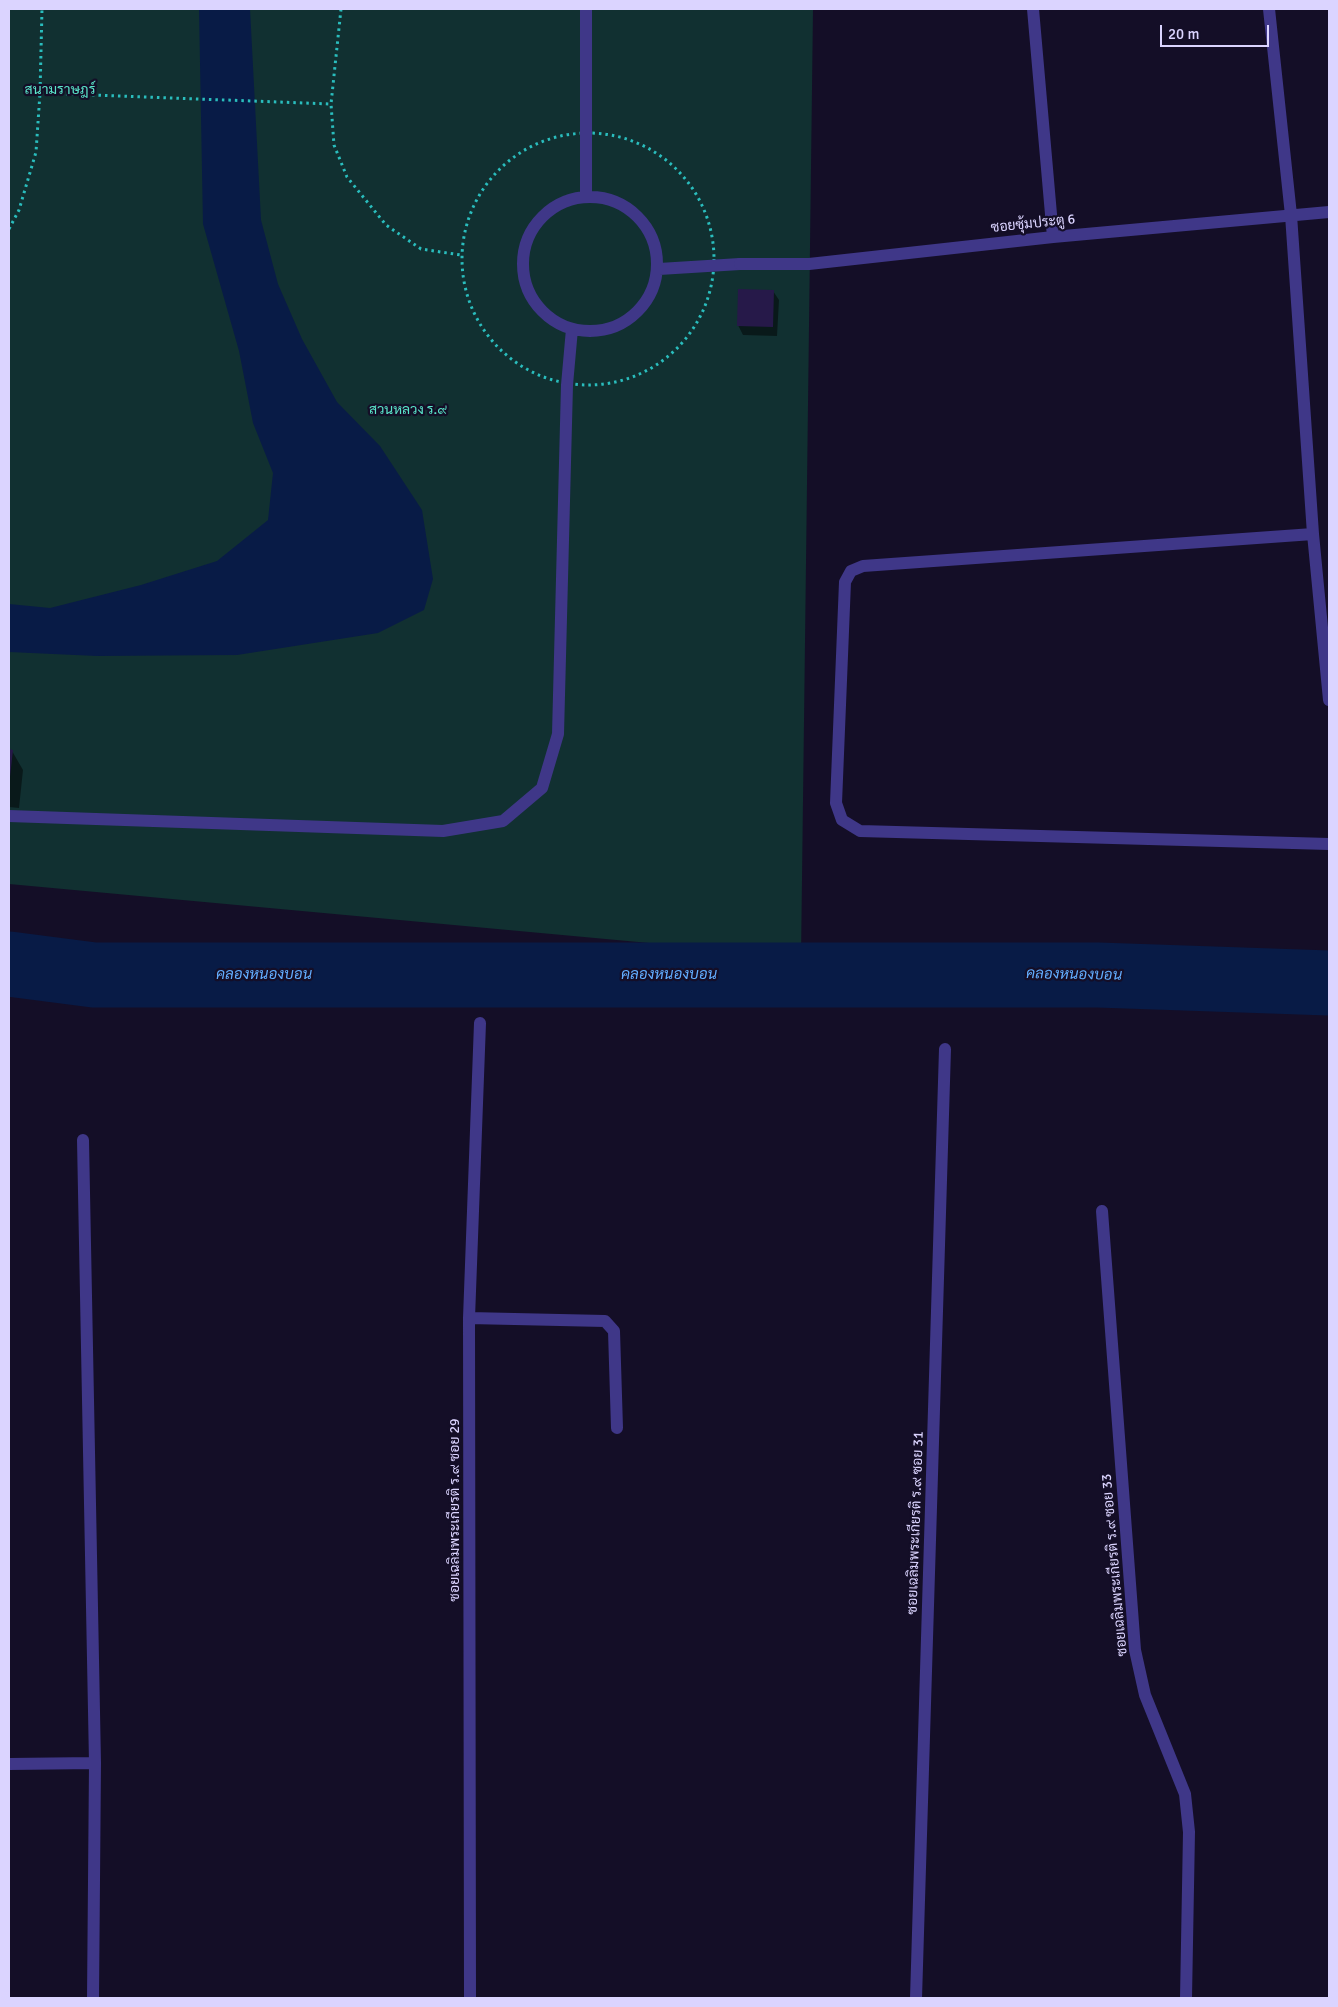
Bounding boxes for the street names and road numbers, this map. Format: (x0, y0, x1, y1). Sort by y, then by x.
street label: ซอยซุ้มประตู 6 (990, 211, 1076, 237)
street label: ซอยเฉลิมพระเกียรติ ร.๙ ซอย 29 (447, 1418, 463, 1602)
street label: ซอยเฉลิมพระเกียรติ ร.๙ ซอย 31 (904, 1431, 928, 1615)
street label: ซอยเฉลิมพระเกียรติ ร.๙ ซอย 33 (1099, 1473, 1131, 1657)

